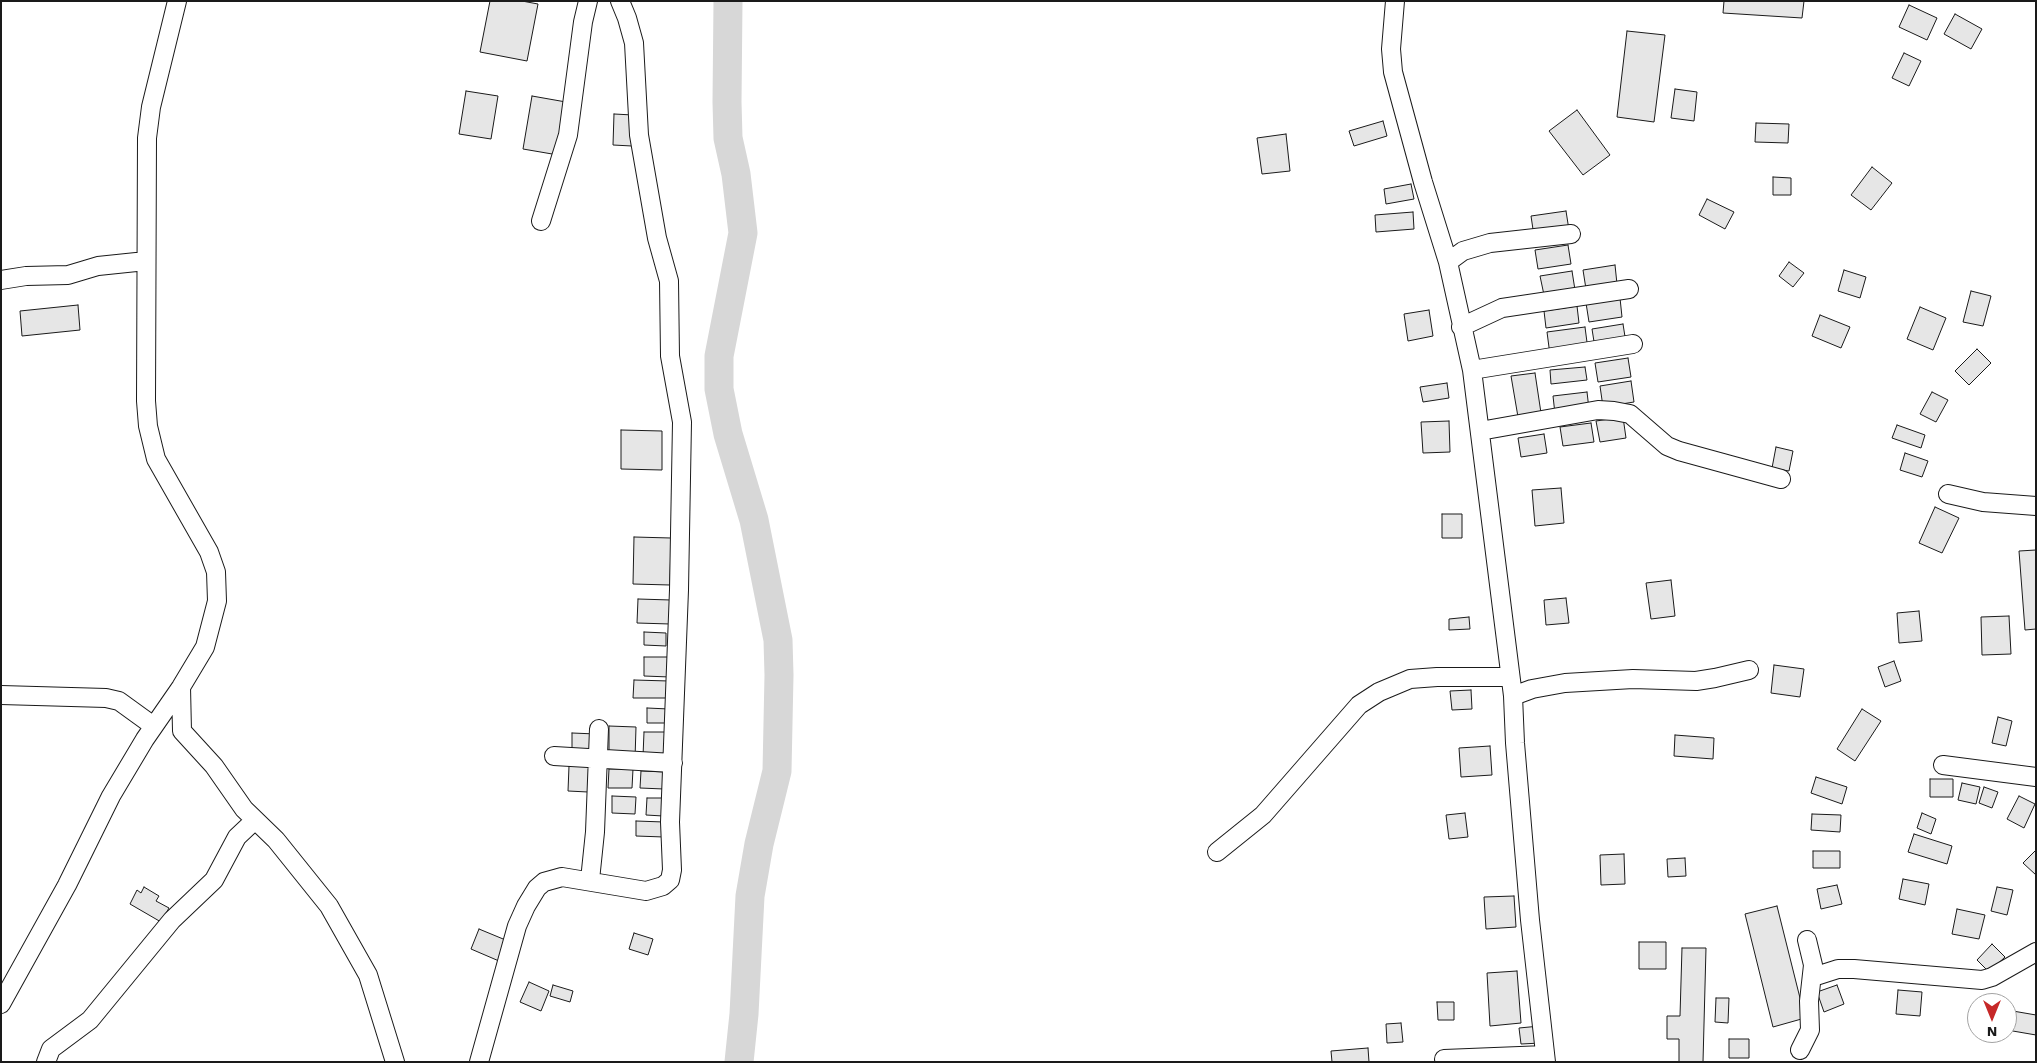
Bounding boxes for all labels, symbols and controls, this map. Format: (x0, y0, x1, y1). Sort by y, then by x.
north arrow (1967, 993, 2017, 1043)
text: N (1987, 1024, 1997, 1040)

